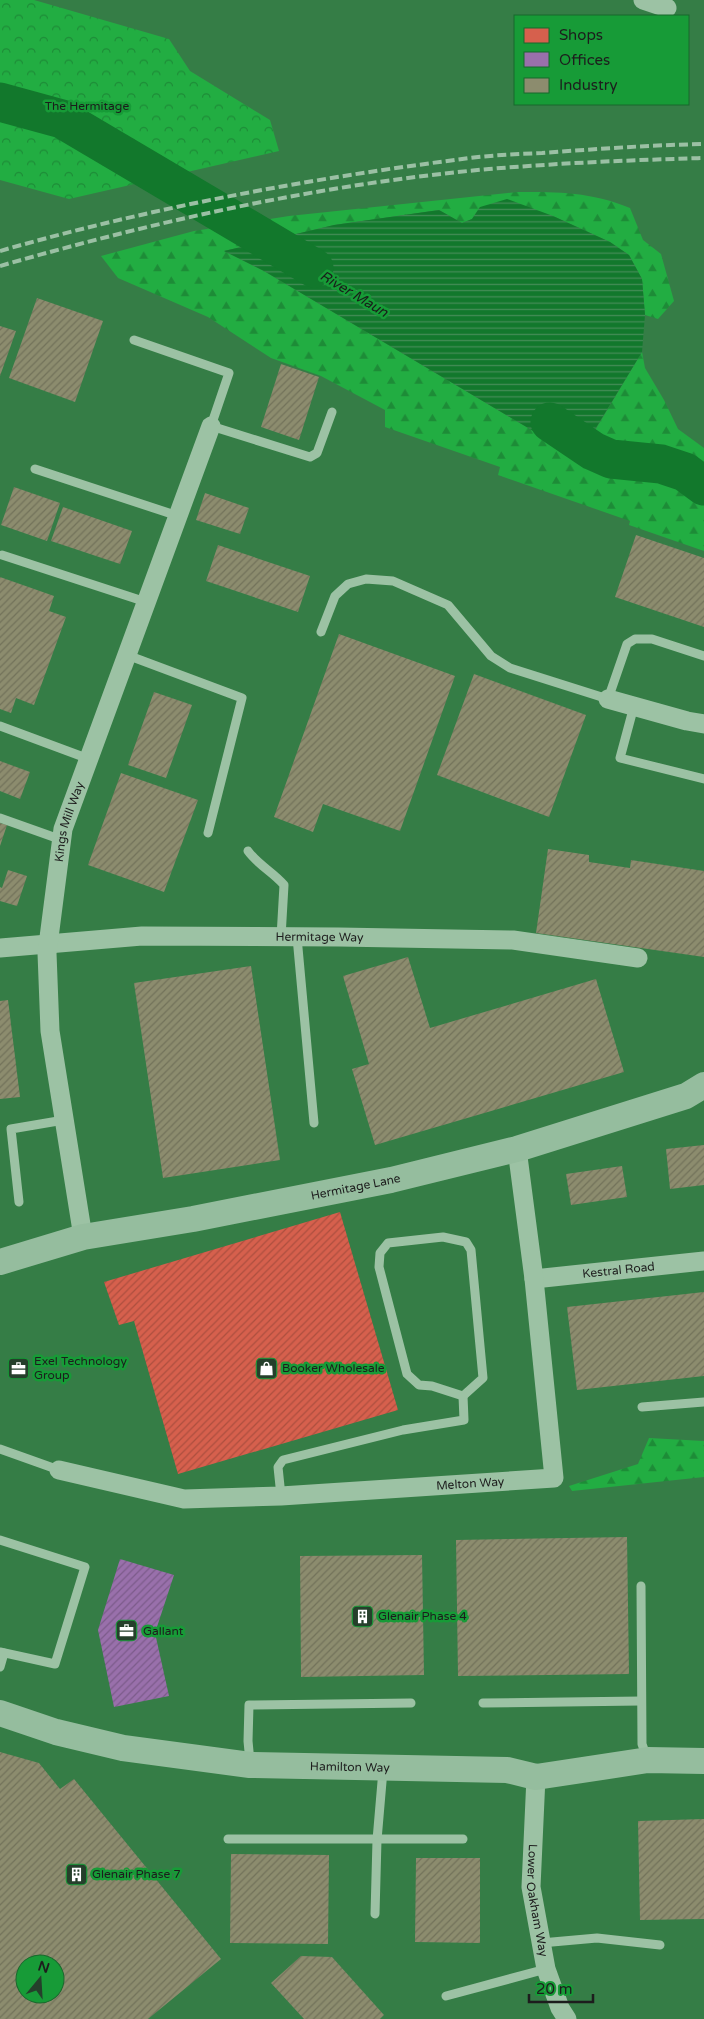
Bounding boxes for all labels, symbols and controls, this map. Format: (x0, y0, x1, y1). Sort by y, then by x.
legend (514, 15, 689, 105)
text: Shops (559, 26, 603, 44)
text: Offices (559, 51, 610, 69)
text: Industry (559, 76, 618, 94)
park label: The Hermitage (45, 99, 129, 113)
water label: River Maun (317, 267, 391, 321)
street label: Kings Mill Way (52, 779, 87, 863)
street label: Hermitage Way (275, 930, 364, 944)
street label: Hermitage Lane (310, 1171, 402, 1203)
street label: Kestral Road (582, 1259, 655, 1281)
place label: Exel Technology Group (34, 1354, 127, 1382)
office icon: Exel Technology Group (6, 1356, 30, 1380)
shop icon: Booker Wholesale (254, 1356, 278, 1380)
place label: Booker Wholesale (282, 1361, 385, 1375)
street label: Melton Way (436, 1474, 505, 1493)
building icon: Glenair Phase 4 (350, 1604, 374, 1628)
place label: Glenair Phase 4 (378, 1609, 467, 1623)
office icon: Gallant (115, 1619, 139, 1643)
place label: Gallant (143, 1624, 184, 1638)
street label: Hamilton Way (310, 1759, 390, 1775)
street label: Lower Oakham Way (524, 1844, 551, 1959)
building icon: Glenair Phase 7 (64, 1862, 88, 1886)
place label: Glenair Phase 7 (92, 1867, 181, 1881)
north arrow (15, 1954, 65, 2004)
text: N (36, 1957, 52, 1977)
scale bar (529, 1972, 593, 2004)
text: 20 m (536, 1980, 573, 1998)

